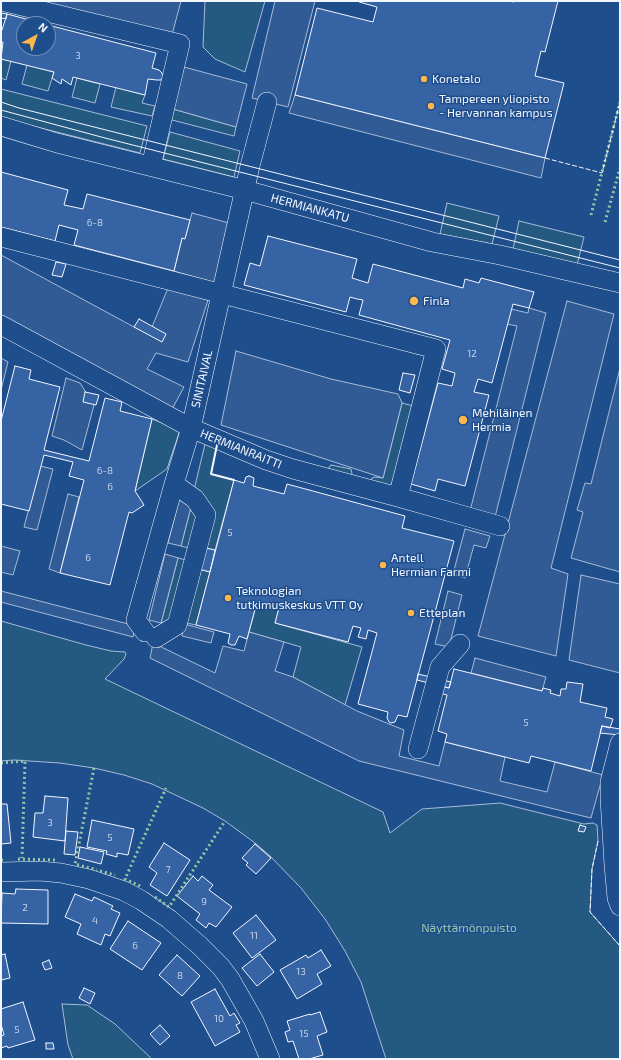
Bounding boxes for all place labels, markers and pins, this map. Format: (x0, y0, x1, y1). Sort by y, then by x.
place label: Konetalo (432, 72, 481, 86)
marker: Konetalo (419, 74, 429, 84)
place label: Tampereen yliopisto - Hervannan kampus (439, 92, 553, 120)
marker: Tampereen yliopisto - Hervannan kampus (426, 101, 436, 111)
place label: Finla (423, 294, 450, 308)
marker: Finla (408, 295, 420, 307)
place label: Mehiläinen Hermia (472, 406, 532, 434)
marker: Mehiläinen Hermia (457, 414, 469, 426)
place label: Antell Hermian Farmi (391, 551, 471, 579)
marker: Antell Hermian Farmi (378, 560, 388, 570)
place label: Teknologian tutkimuskeskus VTT Oy (236, 584, 363, 612)
marker: Teknologian tutkimuskeskus VTT Oy (223, 593, 233, 603)
place label: Etteplan (419, 606, 465, 620)
marker: Etteplan (406, 608, 416, 618)

